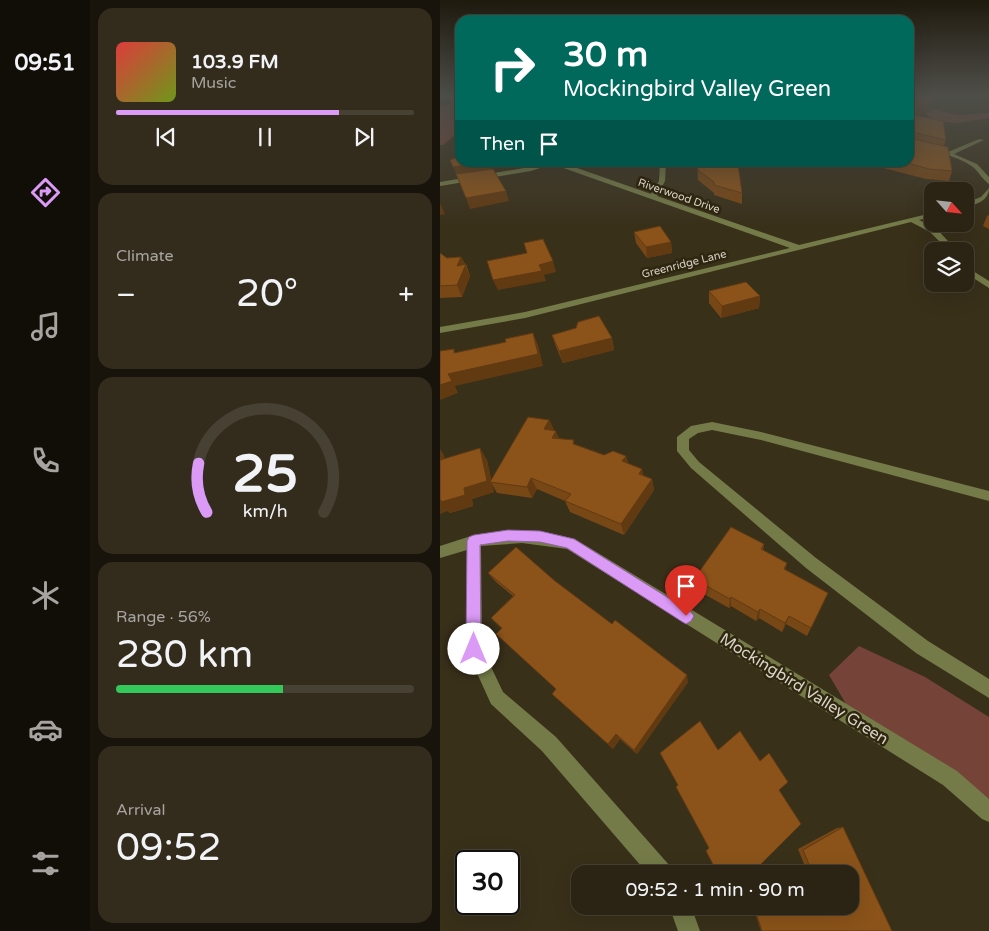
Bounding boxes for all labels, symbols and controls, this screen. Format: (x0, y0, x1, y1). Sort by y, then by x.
text: 30 m (563, 34, 648, 76)
icon: right (480, 35, 545, 100)
text: 09:51 (15, 50, 75, 76)
text: 103.9 FM (191, 51, 279, 73)
text: Music (191, 73, 236, 93)
text: Mockingbird Valley Green (563, 76, 831, 102)
icon: previous (152, 123, 180, 151)
icon: pause (251, 123, 279, 151)
icon: next (350, 123, 378, 151)
icon: arrive (535, 130, 563, 158)
text: Then (480, 133, 525, 155)
icon: directions (28, 175, 63, 210)
street label: Riverwood Drive (636, 176, 722, 216)
north arrow (924, 182, 974, 232)
map controls (924, 182, 974, 292)
button: layers (924, 242, 974, 292)
text: Climate (116, 246, 174, 266)
street label: Greenridge Lane (640, 247, 728, 281)
text: 20° (236, 271, 298, 317)
text: − (116, 278, 136, 312)
text: + (398, 278, 414, 312)
icon: music (28, 309, 63, 344)
icon: phone (28, 443, 63, 478)
text: 25 (232, 443, 298, 506)
text: km/h (243, 501, 287, 522)
pin (665, 565, 707, 616)
icon: arrive (672, 572, 700, 600)
icon: climate (28, 578, 63, 613)
text: Range · 56% (116, 607, 211, 627)
position arrow (447, 622, 499, 674)
street label: Mockingbird Valley Green (716, 629, 892, 749)
text: 280 km (116, 632, 253, 678)
icon: car (28, 712, 63, 747)
text: Arrival (116, 800, 165, 820)
text: 09:52 (116, 825, 221, 871)
icon: filters (28, 846, 63, 881)
speed limit sign: 30 (455, 850, 520, 915)
text: 09:52 · 1 min · 90 m (625, 879, 805, 901)

